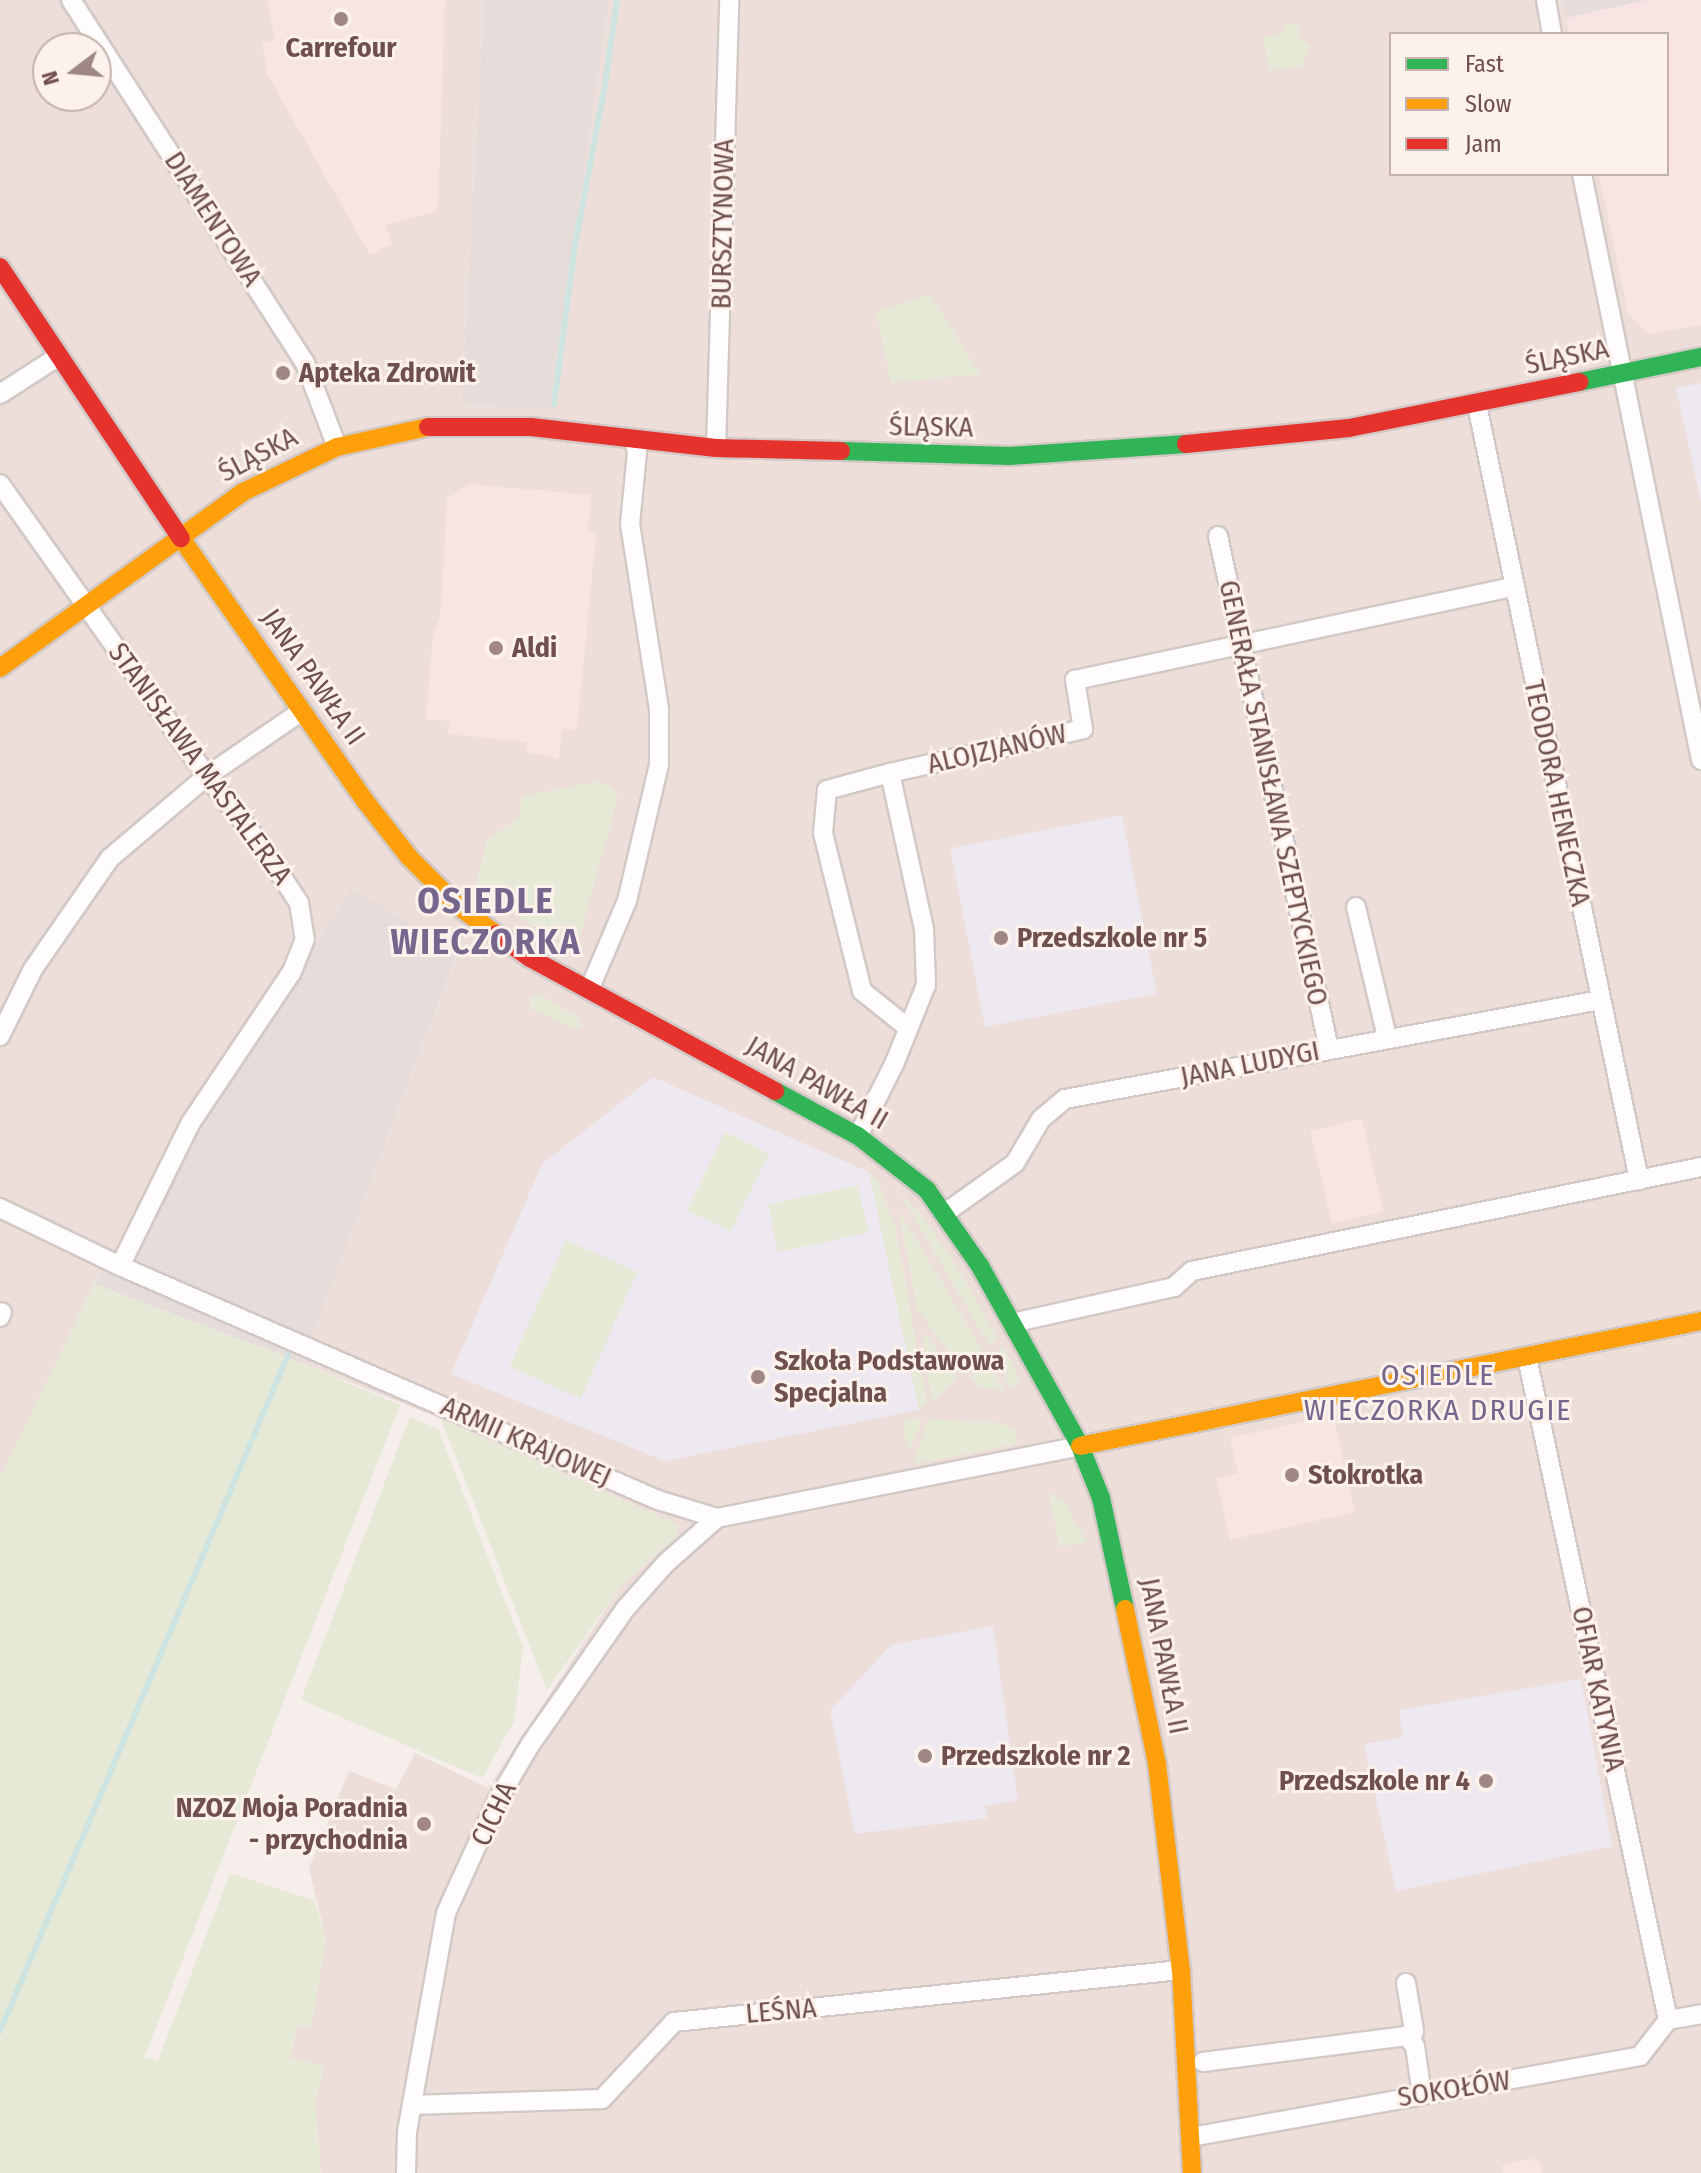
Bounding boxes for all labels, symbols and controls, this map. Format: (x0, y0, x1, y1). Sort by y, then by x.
marker: Carrefour (332, 10, 350, 28)
place label: Carrefour (286, 31, 396, 65)
north arrow (32, 32, 112, 112)
legend (1389, 32, 1669, 176)
text: Fast (1465, 50, 1504, 78)
text: N (36, 68, 65, 88)
text: Slow (1465, 90, 1511, 118)
text: Jam (1465, 130, 1502, 158)
street label: BURSZTYNOWA (705, 138, 741, 310)
street label: DIAMENTOWA (157, 145, 269, 293)
street label: ŚLĄSKA (1522, 332, 1612, 382)
place label: Apteka Zdrowit (299, 356, 476, 390)
marker: Apteka Zdrowit (274, 364, 292, 382)
street label: ŚLĄSKA (888, 409, 974, 445)
street label: ŚLĄSKA (213, 420, 303, 490)
street label: GENERAŁA STANISŁAWA SZEPTYCKIEGO (1211, 577, 1335, 1009)
street label: JANA PAWŁA II (254, 603, 372, 751)
place label: Aldi (512, 631, 557, 665)
street label: STANISŁAWA MASTALERZA (101, 637, 299, 891)
marker: Aldi (487, 639, 505, 657)
street label: TEODORA HENECZKA (1517, 677, 1597, 909)
street label: ALOJZJANÓW (924, 717, 1070, 781)
district label: OSIEDLE WIECZORKA (391, 879, 581, 964)
place label: Przedszkole nr 5 (1017, 921, 1207, 955)
marker: Przedszkole nr 5 (992, 929, 1010, 947)
street label: JANA PAWŁA II (740, 1029, 894, 1137)
street label: JANA LUDYGI (1178, 1034, 1322, 1094)
place label: Szkoła Podstawowa Specjalna (774, 1344, 1004, 1410)
district label: OSIEDLE WIECZORKA DRUGIE (1304, 1357, 1572, 1428)
marker: Szkoła Podstawowa Specjalna (749, 1368, 767, 1386)
street label: ARMII KRAJOWEJ (436, 1389, 616, 1495)
place label: Stokrotka (1308, 1458, 1423, 1492)
marker: Stokrotka (1283, 1466, 1301, 1484)
street label: JANA PAWŁA II (1132, 1575, 1196, 1737)
street label: OFIAR KATYNIA (1564, 1603, 1632, 1775)
place label: Przedszkole nr 2 (941, 1739, 1131, 1773)
marker: Przedszkole nr 2 (916, 1747, 934, 1765)
place label: Przedszkole nr 4 (1279, 1764, 1470, 1798)
marker: Przedszkole nr 4 (1477, 1772, 1495, 1790)
street label: CICHA (464, 1776, 524, 1852)
place label: NZOZ Moja Poradnia - przychodnia (176, 1791, 408, 1857)
marker: NZOZ Moja Poradnia - przychodnia (415, 1815, 433, 1833)
street label: LEŚNA (744, 1991, 818, 2031)
street label: SOKOŁÓW (1395, 2064, 1513, 2114)

